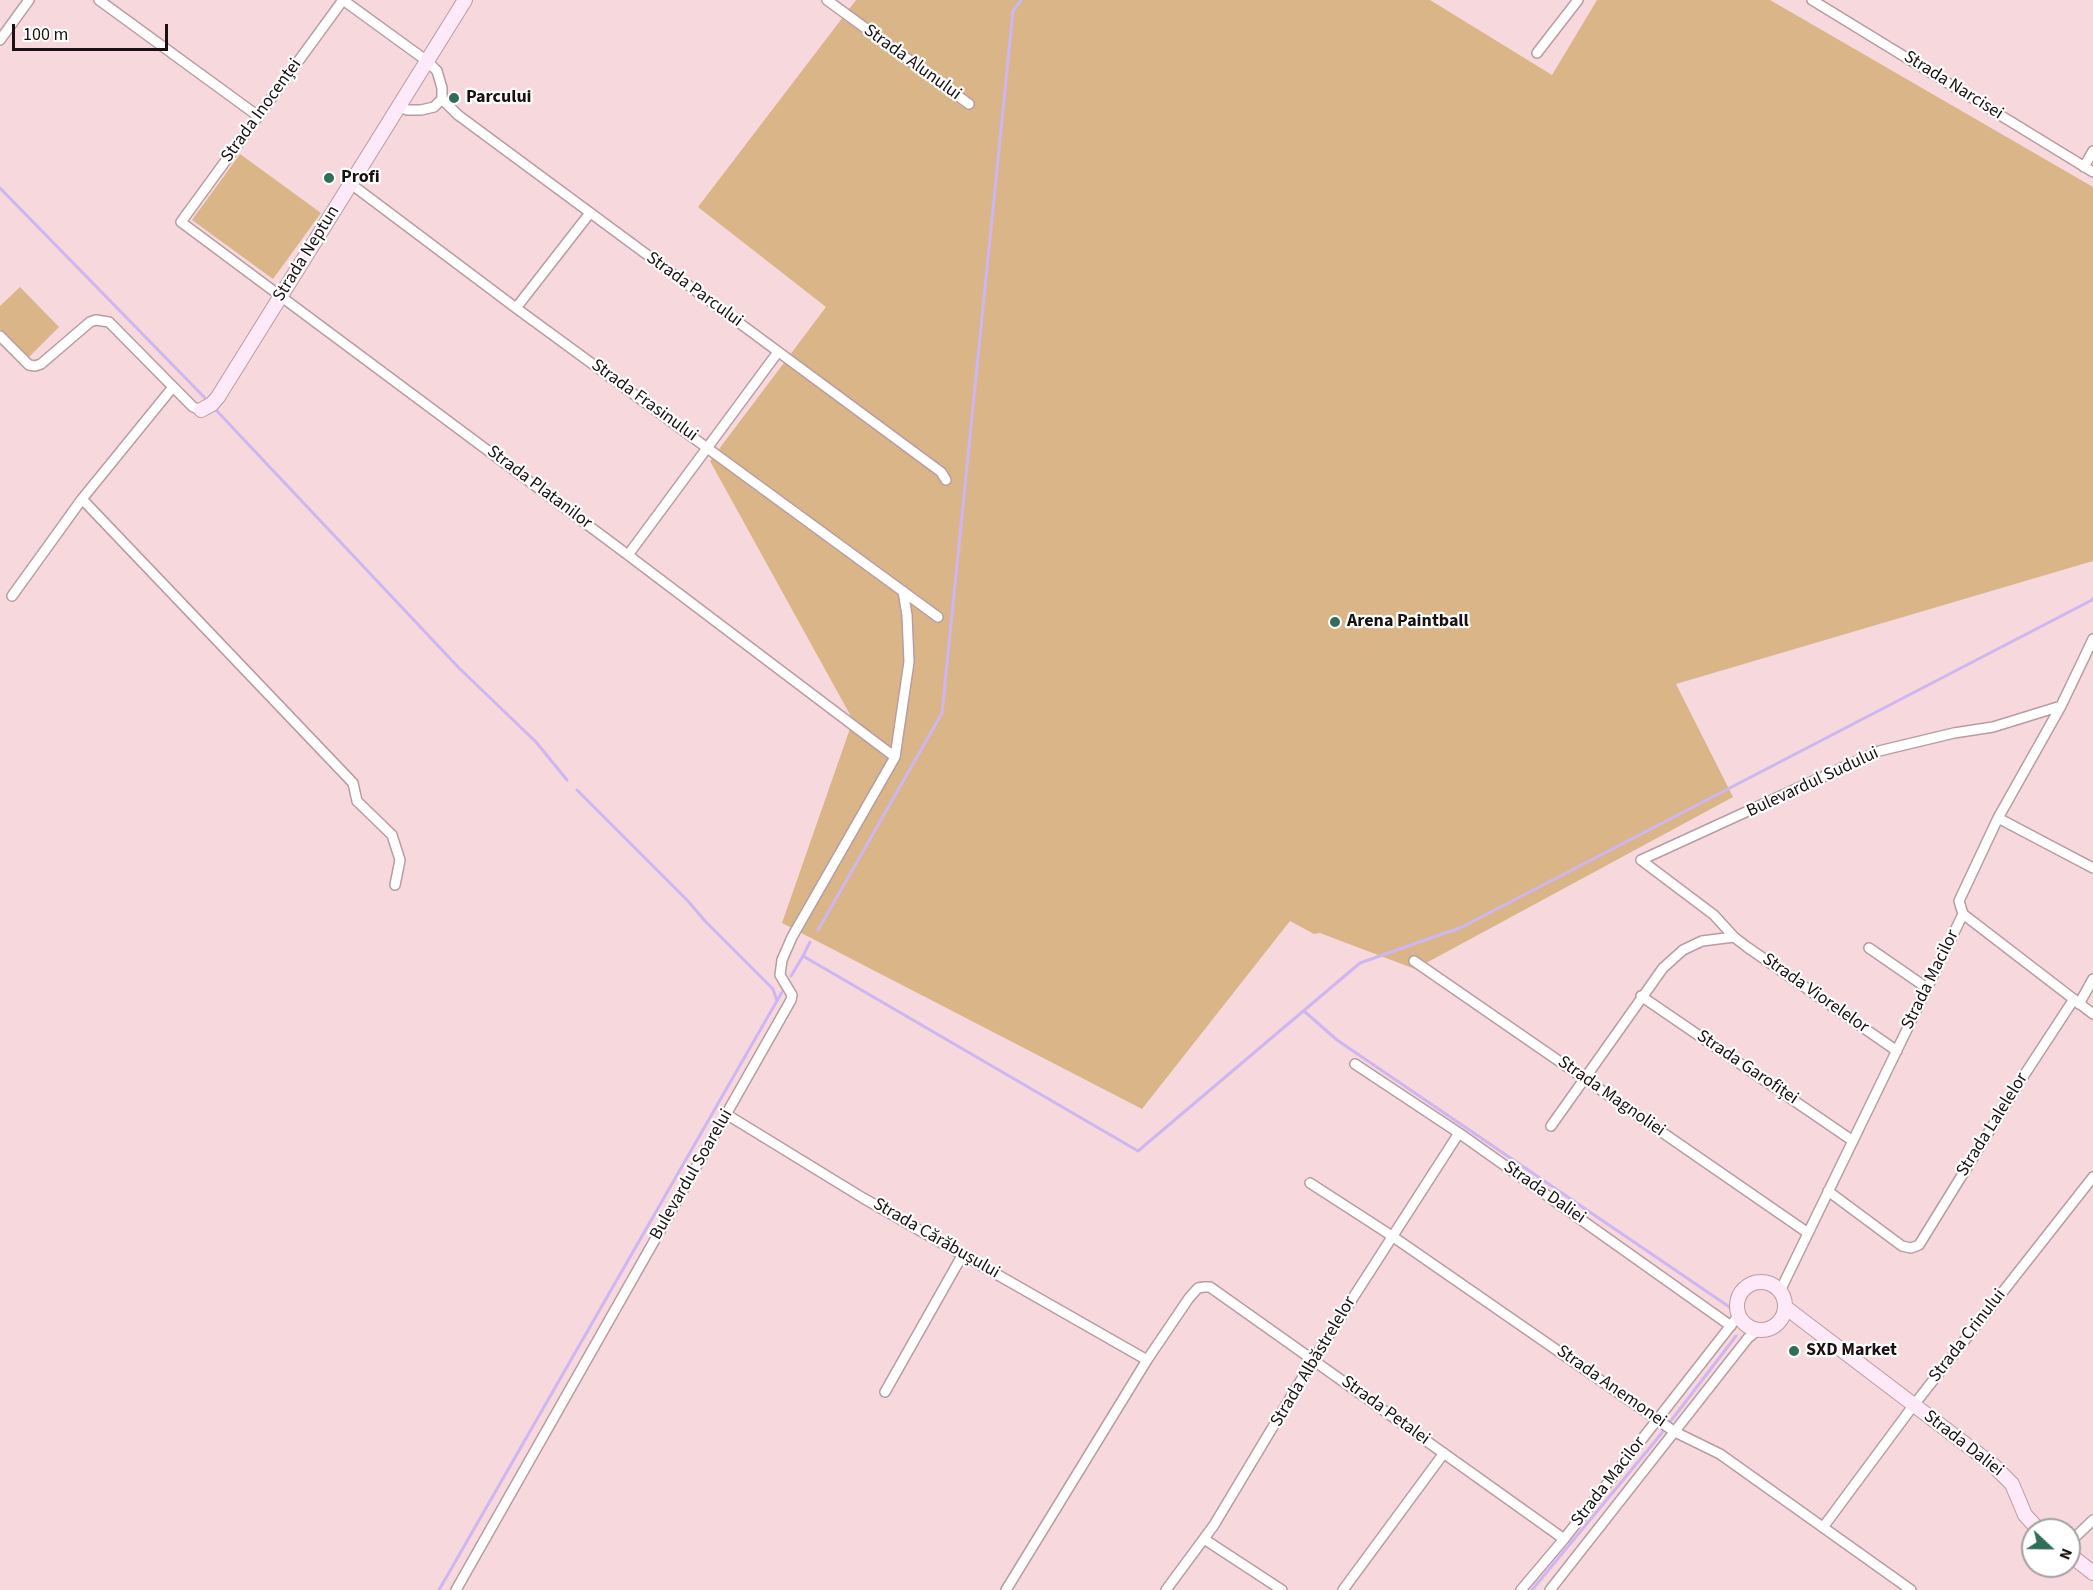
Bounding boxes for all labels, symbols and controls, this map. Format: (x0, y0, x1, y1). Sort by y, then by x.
scale bar (15, 12, 171, 50)
street label: Strada Alunului (859, 20, 965, 106)
text: 100 m (23, 22, 68, 47)
street label: Strada Narcisei (1899, 47, 2007, 125)
street label: Strada Inocenței (217, 55, 307, 167)
place label: Parcului (466, 87, 532, 109)
marker: Parcului (447, 91, 461, 105)
place label: Profi (341, 167, 380, 189)
marker: Profi (322, 171, 336, 185)
street label: Strada Neptun (269, 202, 345, 306)
street label: Strada Parcului (641, 248, 747, 332)
street label: Strada Frasinului (586, 355, 702, 447)
street label: Strada Platanilor (482, 441, 596, 535)
place label: Arena Paintball (1347, 611, 1469, 633)
marker: Arena Paintball (1328, 615, 1342, 629)
street label: Bulevardul Sudului (1744, 743, 1882, 823)
street label: Strada Macilor (1898, 927, 1964, 1033)
street label: Strada Viorelelor (1757, 949, 1873, 1039)
street label: Strada Garofiței (1692, 1026, 1802, 1110)
street label: Strada Magnoliei (1553, 1052, 1669, 1142)
street label: Strada Lalelelor (1953, 1069, 2033, 1181)
street label: Bulevardul Soarelui (646, 1106, 738, 1244)
street label: Strada Daliei (1499, 1157, 1589, 1229)
street label: Strada Cărăbușului (869, 1194, 1003, 1284)
street label: Strada Crinului (1925, 1285, 2011, 1387)
street label: Strada Albăstrelelor (1267, 1293, 1361, 1431)
place label: SXD Market (1806, 1340, 1897, 1362)
street label: Strada Anemonei (1552, 1341, 1670, 1433)
marker: SXD Market (1787, 1344, 1801, 1358)
street label: Strada Petalei (1337, 1372, 1433, 1450)
street label: Strada Daliei (1919, 1406, 2007, 1482)
street label: Strada Macilor (1567, 1433, 1651, 1531)
north arrow (2021, 1518, 2081, 1578)
text: N (2054, 1545, 2078, 1563)

